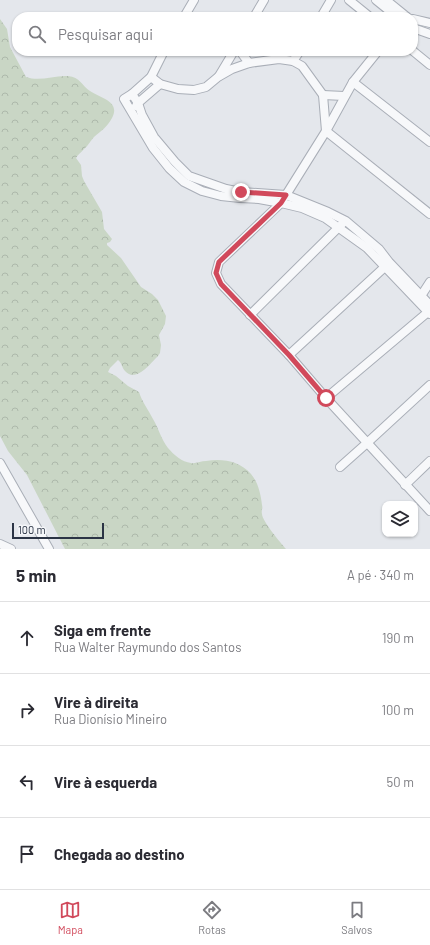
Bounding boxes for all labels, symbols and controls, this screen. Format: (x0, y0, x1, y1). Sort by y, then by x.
search box (12, 12, 418, 56)
icon: search (26, 23, 48, 45)
text: Pesquisar aqui (58, 25, 153, 43)
route end (232, 183, 250, 201)
route start (317, 389, 335, 407)
map controls (382, 501, 418, 537)
button: layers (382, 501, 418, 537)
scale bar (12, 521, 104, 540)
text: 100 m (18, 523, 46, 536)
text: 5 min (16, 565, 56, 585)
text: A pé · 340 m (347, 567, 414, 583)
text: Siga em frente (54, 621, 151, 639)
icon: ahead (16, 627, 38, 649)
text: 190 m (382, 630, 414, 646)
text: Rua Walter Raymundo dos Santos (54, 639, 241, 655)
text: Vire à direita (54, 693, 138, 711)
icon: right (16, 699, 38, 721)
text: 100 m (381, 702, 414, 718)
text: Rua Dionísio Mineiro (54, 711, 167, 727)
icon: left (16, 771, 38, 793)
text: Vire à esquerda (54, 773, 157, 791)
text: 50 m (387, 774, 414, 790)
icon: arrive (16, 843, 38, 865)
text: Chegada ao destino (54, 845, 185, 863)
tab: Mapa (58, 899, 83, 936)
tab: Rotas (198, 899, 226, 936)
tab: Salvos (341, 899, 372, 936)

